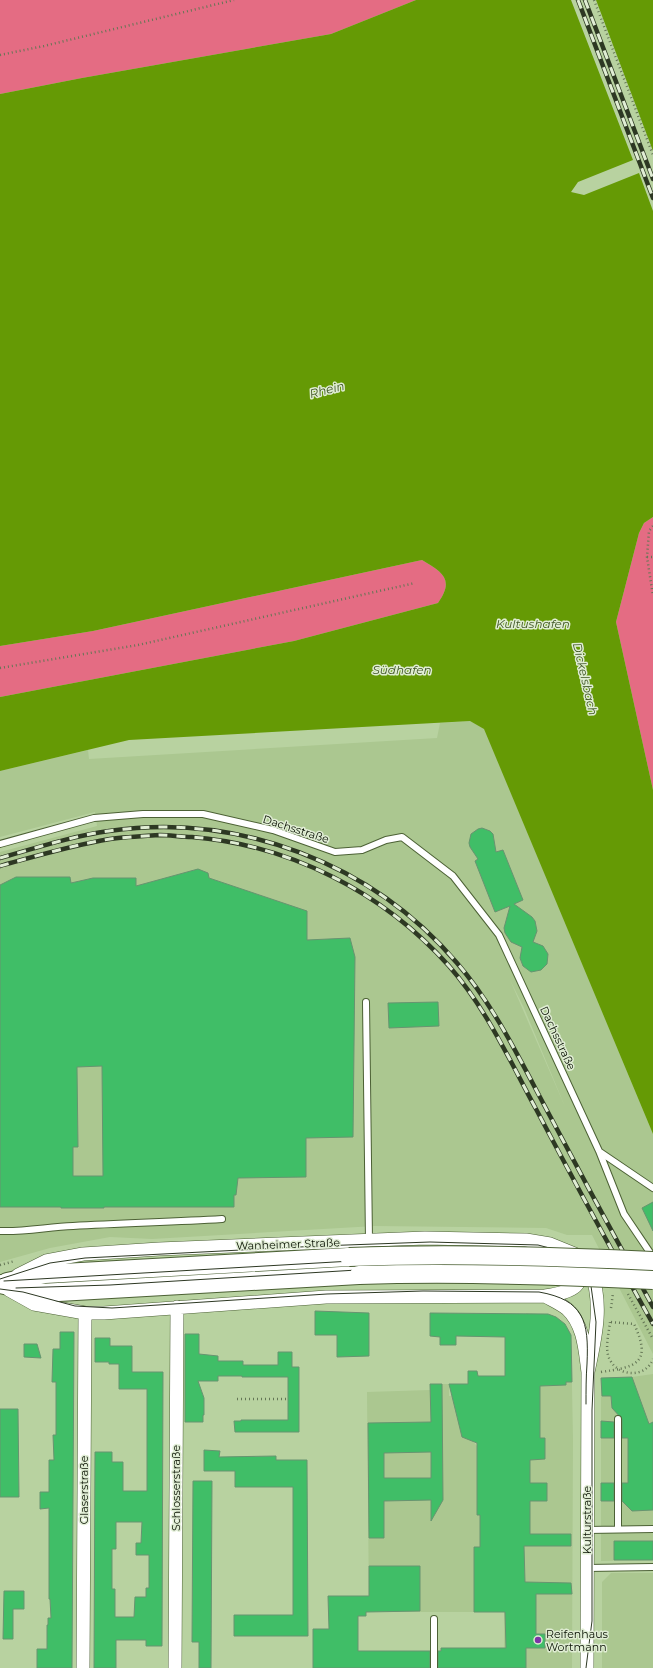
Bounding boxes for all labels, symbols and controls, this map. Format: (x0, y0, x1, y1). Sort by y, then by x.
water label: Rhein (308, 378, 346, 401)
water label: Kultushafen (496, 616, 570, 631)
water label: Dickelsbach (570, 641, 601, 717)
water label: Südhafen (372, 662, 432, 677)
street label: Dachsstraße (261, 812, 331, 846)
street label: Dachsstraße (537, 1004, 579, 1072)
street label: Wanheimer Straße (236, 1235, 340, 1253)
street label: Schlosserstraße (169, 1445, 183, 1531)
street label: Glaserstraße (77, 1455, 91, 1524)
street label: Kulturstraße (580, 1485, 594, 1554)
place label: Reifenhaus Wortmann (546, 1627, 609, 1654)
marker: Reifenhaus Wortmann (533, 1635, 543, 1645)

